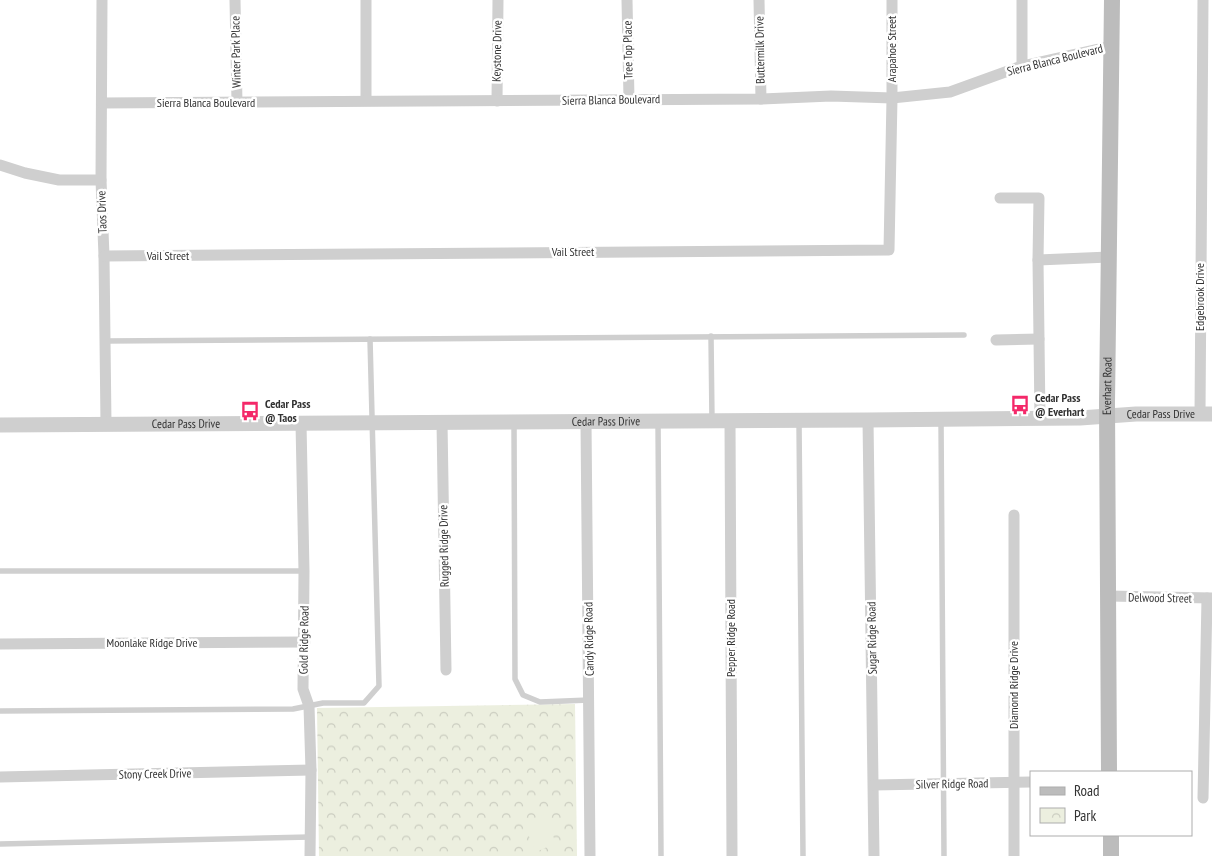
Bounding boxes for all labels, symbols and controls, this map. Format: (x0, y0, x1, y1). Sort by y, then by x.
street label: Arapahoe Street (884, 15, 899, 82)
street label: Winter Park Place (227, 16, 244, 88)
street label: Buttermilk Drive (751, 16, 768, 84)
street label: Keystone Drive (488, 20, 505, 82)
street label: Tree Top Place (619, 20, 636, 80)
street label: Sierra Blanca Boulevard (1005, 40, 1104, 79)
street label: Sierra Blanca Boulevard (562, 91, 660, 108)
street label: Sierra Blanca Boulevard (157, 95, 255, 110)
street label: Taos Drive (93, 190, 110, 234)
street label: Vail Street (551, 244, 595, 259)
street label: Vail Street (146, 248, 190, 263)
street label: Edgebrook Drive (1192, 263, 1207, 331)
street label: Everhart Road (1099, 357, 1115, 415)
place label: Cedar Pass @ Everhart (1035, 390, 1085, 419)
bus stop icon: Cedar Pass @ Everhart (1009, 394, 1031, 416)
place label: Cedar Pass @ Taos (265, 396, 310, 425)
bus stop icon: Cedar Pass @ Taos (239, 400, 261, 422)
street label: Cedar Pass Drive (1126, 406, 1195, 422)
street label: Cedar Pass Drive (572, 413, 640, 429)
street label: Cedar Pass Drive (152, 416, 220, 431)
street label: Rugged Ridge Drive (435, 505, 452, 587)
street label: Delwood Street (1128, 589, 1193, 606)
street label: Pepper Ridge Road (723, 599, 738, 677)
street label: Sugar Ridge Road (863, 601, 880, 675)
street label: Candy Ridge Road (580, 602, 597, 676)
street label: Gold Ridge Road (295, 606, 312, 674)
street label: Moonlake Ridge Drive (107, 635, 198, 650)
street label: Diamond Ridge Drive (1006, 641, 1021, 729)
street label: Stony Creek Drive (119, 765, 191, 782)
legend (1030, 771, 1192, 836)
street label: Silver Ridge Road (916, 775, 988, 792)
text: Road (1074, 781, 1100, 800)
text: Park (1074, 806, 1096, 825)

